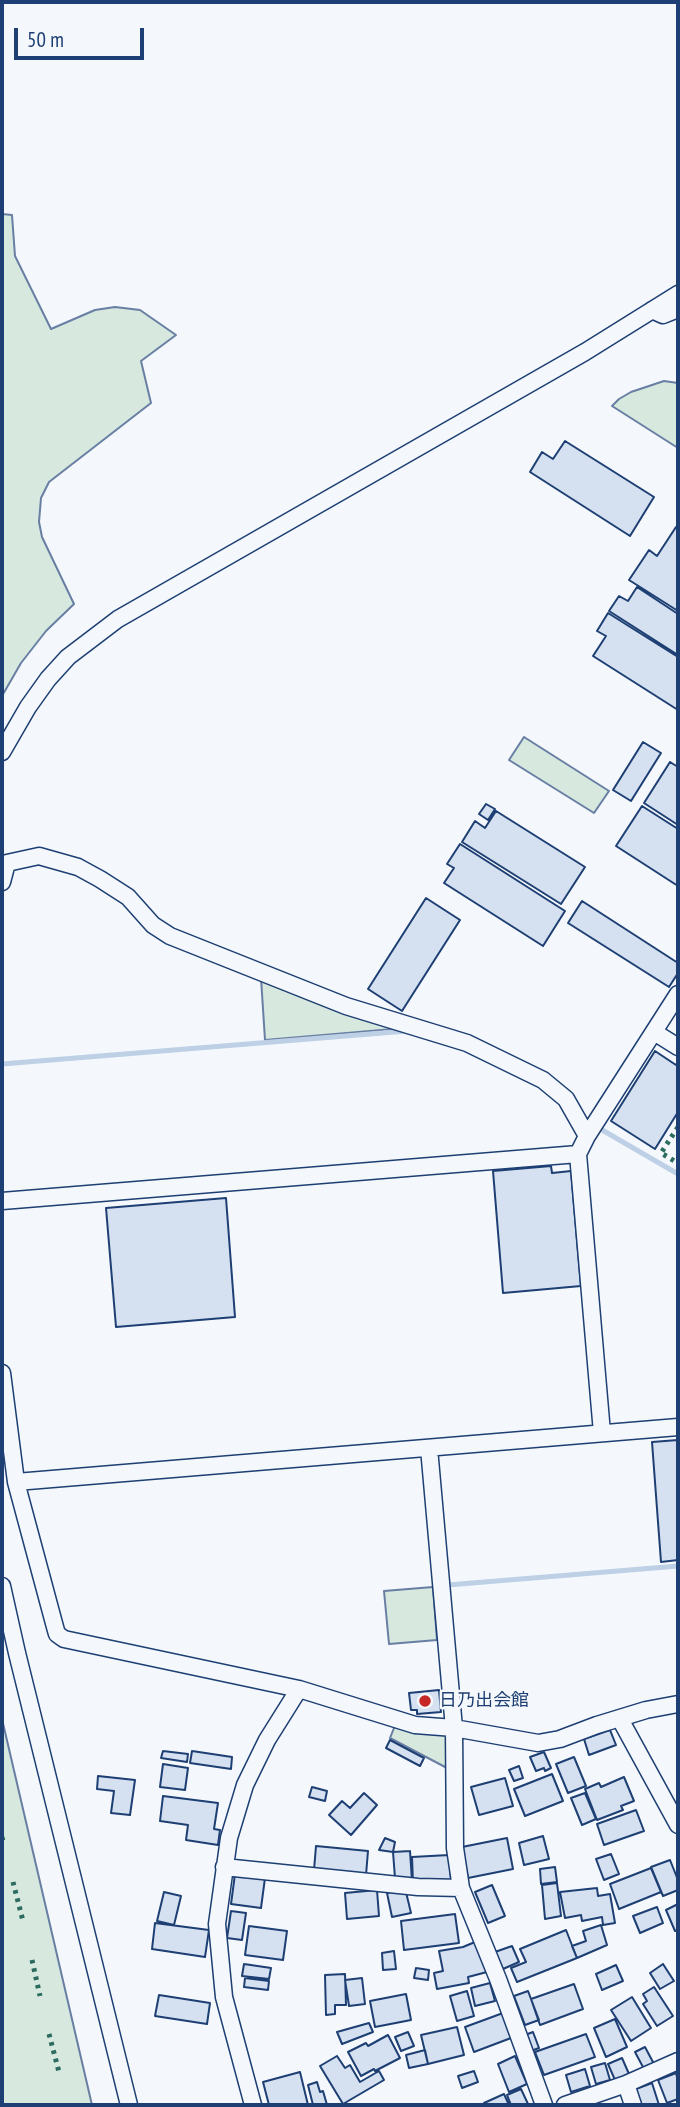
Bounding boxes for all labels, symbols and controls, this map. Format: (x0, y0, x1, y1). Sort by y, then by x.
scale bar (18, 14, 147, 58)
text: 50 m (27, 26, 64, 53)
place label: 日乃出会館 (439, 1690, 529, 1712)
marker: 日乃出会館 (417, 1693, 433, 1709)

